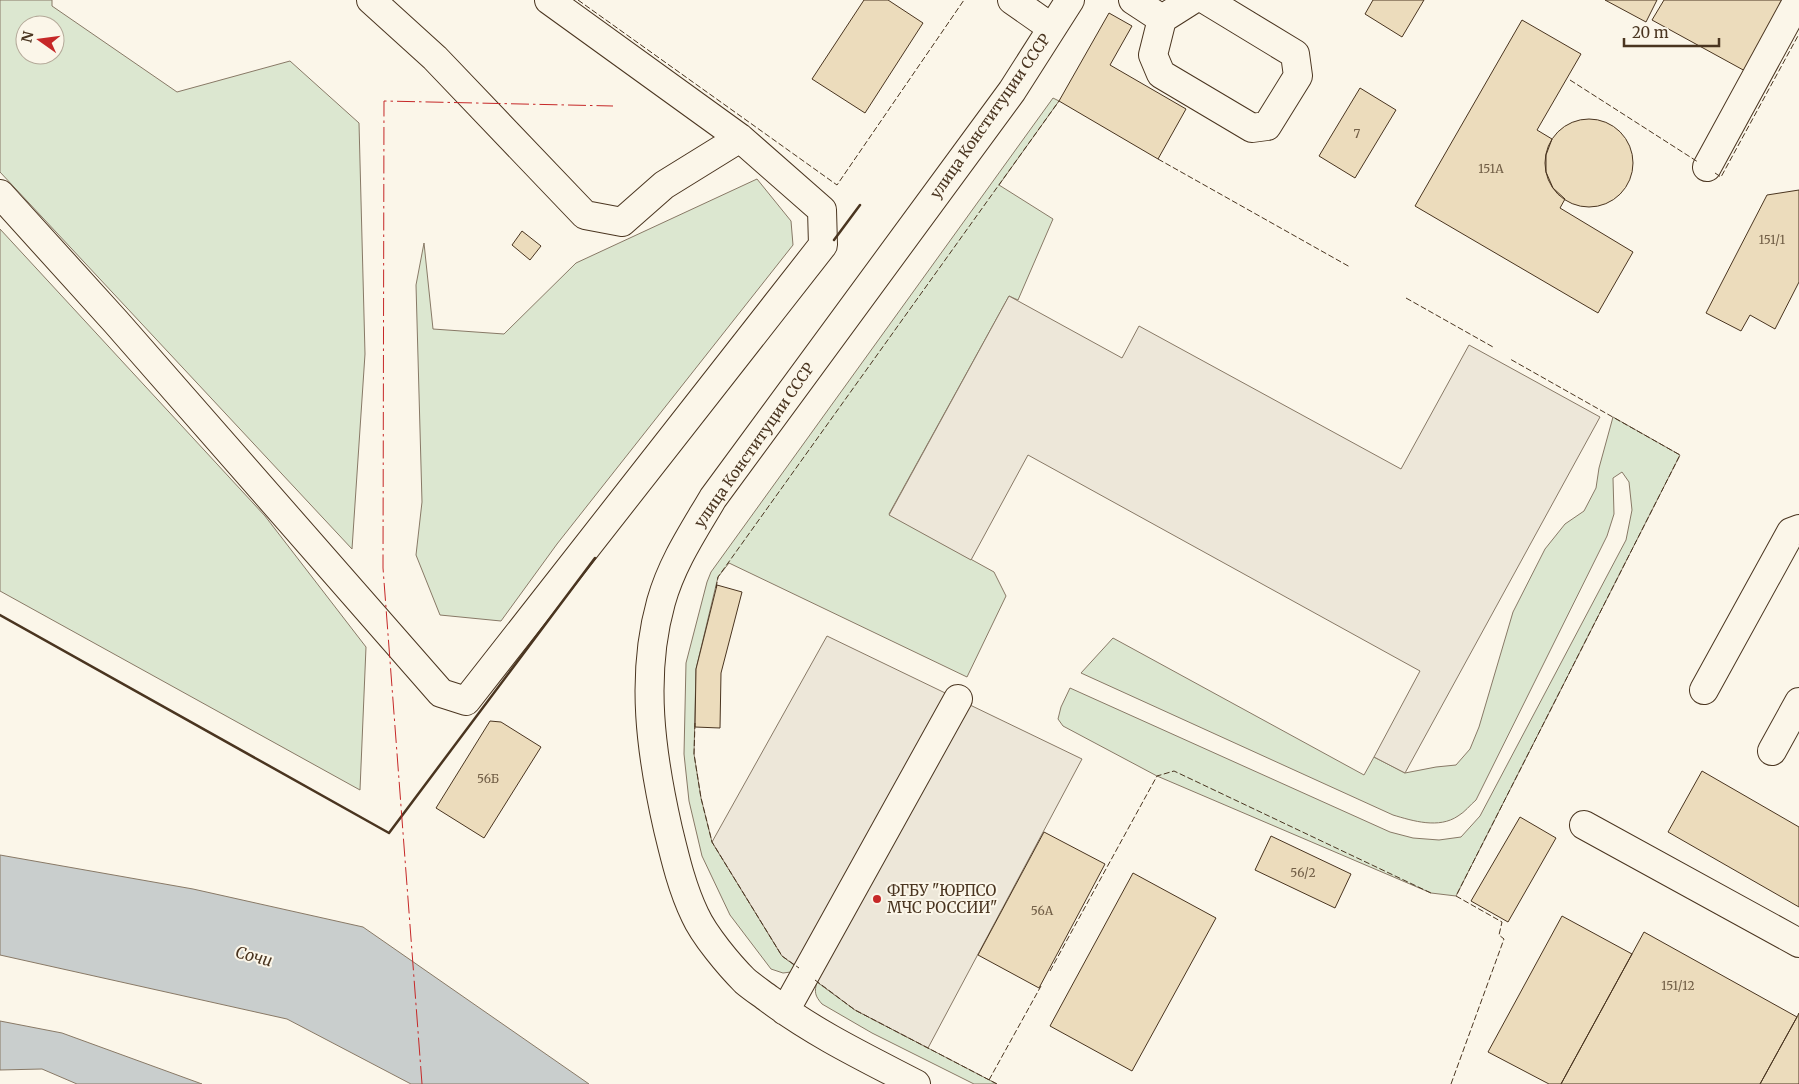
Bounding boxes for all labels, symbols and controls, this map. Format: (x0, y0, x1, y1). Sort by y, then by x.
north arrow (15, 15, 65, 65)
scale bar (1624, 15, 1719, 47)
text: 20 m (1632, 23, 1669, 42)
text: N (17, 29, 37, 44)
street label: улица Конституции СССР (926, 30, 1054, 202)
house number: 7 (1354, 126, 1361, 141)
house number: 151А (1478, 161, 1504, 176)
house number: 151/1 (1759, 232, 1786, 247)
street label: улица Конституции СССР (690, 359, 818, 531)
house number: 56Б (477, 771, 499, 786)
house number: 56/2 (1290, 865, 1316, 880)
place label: ФГБУ "ЮРПСО МЧС РОССИИ" (887, 881, 998, 917)
marker: ФГБУ "ЮРПСО МЧС РОССИИ" (871, 893, 883, 905)
house number: 56А (1031, 903, 1054, 918)
water label: Сочи (233, 941, 275, 971)
house number: 151/12 (1661, 978, 1695, 993)

